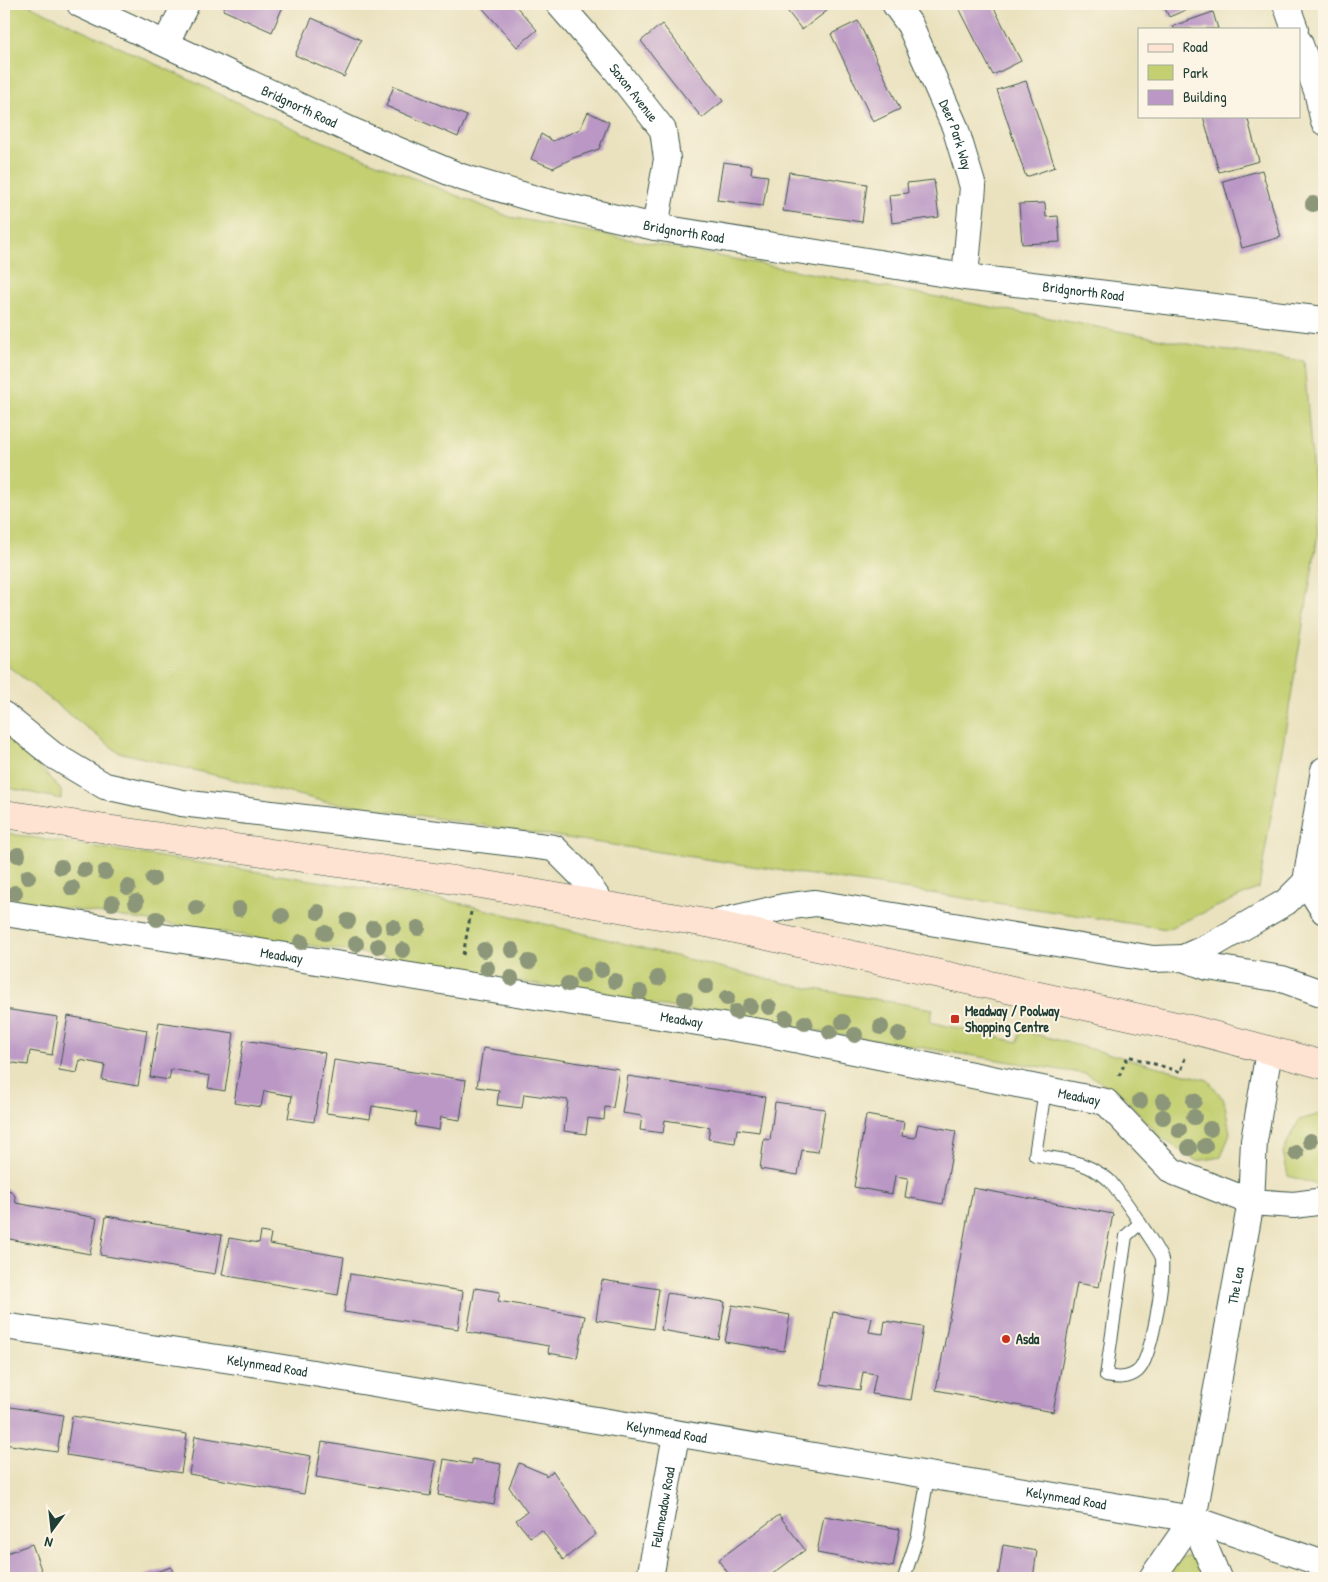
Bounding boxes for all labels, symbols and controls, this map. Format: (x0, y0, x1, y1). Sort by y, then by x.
legend (1138, 28, 1300, 118)
text: Road (1183, 36, 1208, 57)
street label: Saxon Avenue (605, 59, 663, 126)
text: Park (1183, 62, 1208, 83)
street label: Bridgnorth Road (258, 80, 341, 132)
text: Building (1183, 86, 1227, 107)
street label: Deer Park Way (935, 97, 977, 172)
street label: Bridgnorth Road (642, 215, 726, 247)
street label: Bridgnorth Road (1042, 276, 1125, 305)
street label: Meadway (259, 942, 305, 969)
place label: Meadway / Poolway Shopping Centre (965, 1001, 1060, 1038)
street label: Meadway (659, 1006, 704, 1033)
marker: Meadway / Poolway Shopping Centre (949, 1013, 961, 1025)
street label: Meadway (1056, 1083, 1102, 1111)
street label: The Lea (1222, 1265, 1248, 1306)
place label: Asda (1016, 1329, 1040, 1348)
marker: Asda (1000, 1333, 1012, 1345)
street label: Kelynmead Road (226, 1350, 309, 1381)
street label: Kelynmead Road (625, 1415, 709, 1447)
street label: Fellmeadow Road (646, 1465, 679, 1550)
street label: Kelynmead Road (1025, 1481, 1108, 1514)
north arrow (28, 1504, 78, 1554)
text: N (42, 1533, 55, 1553)

